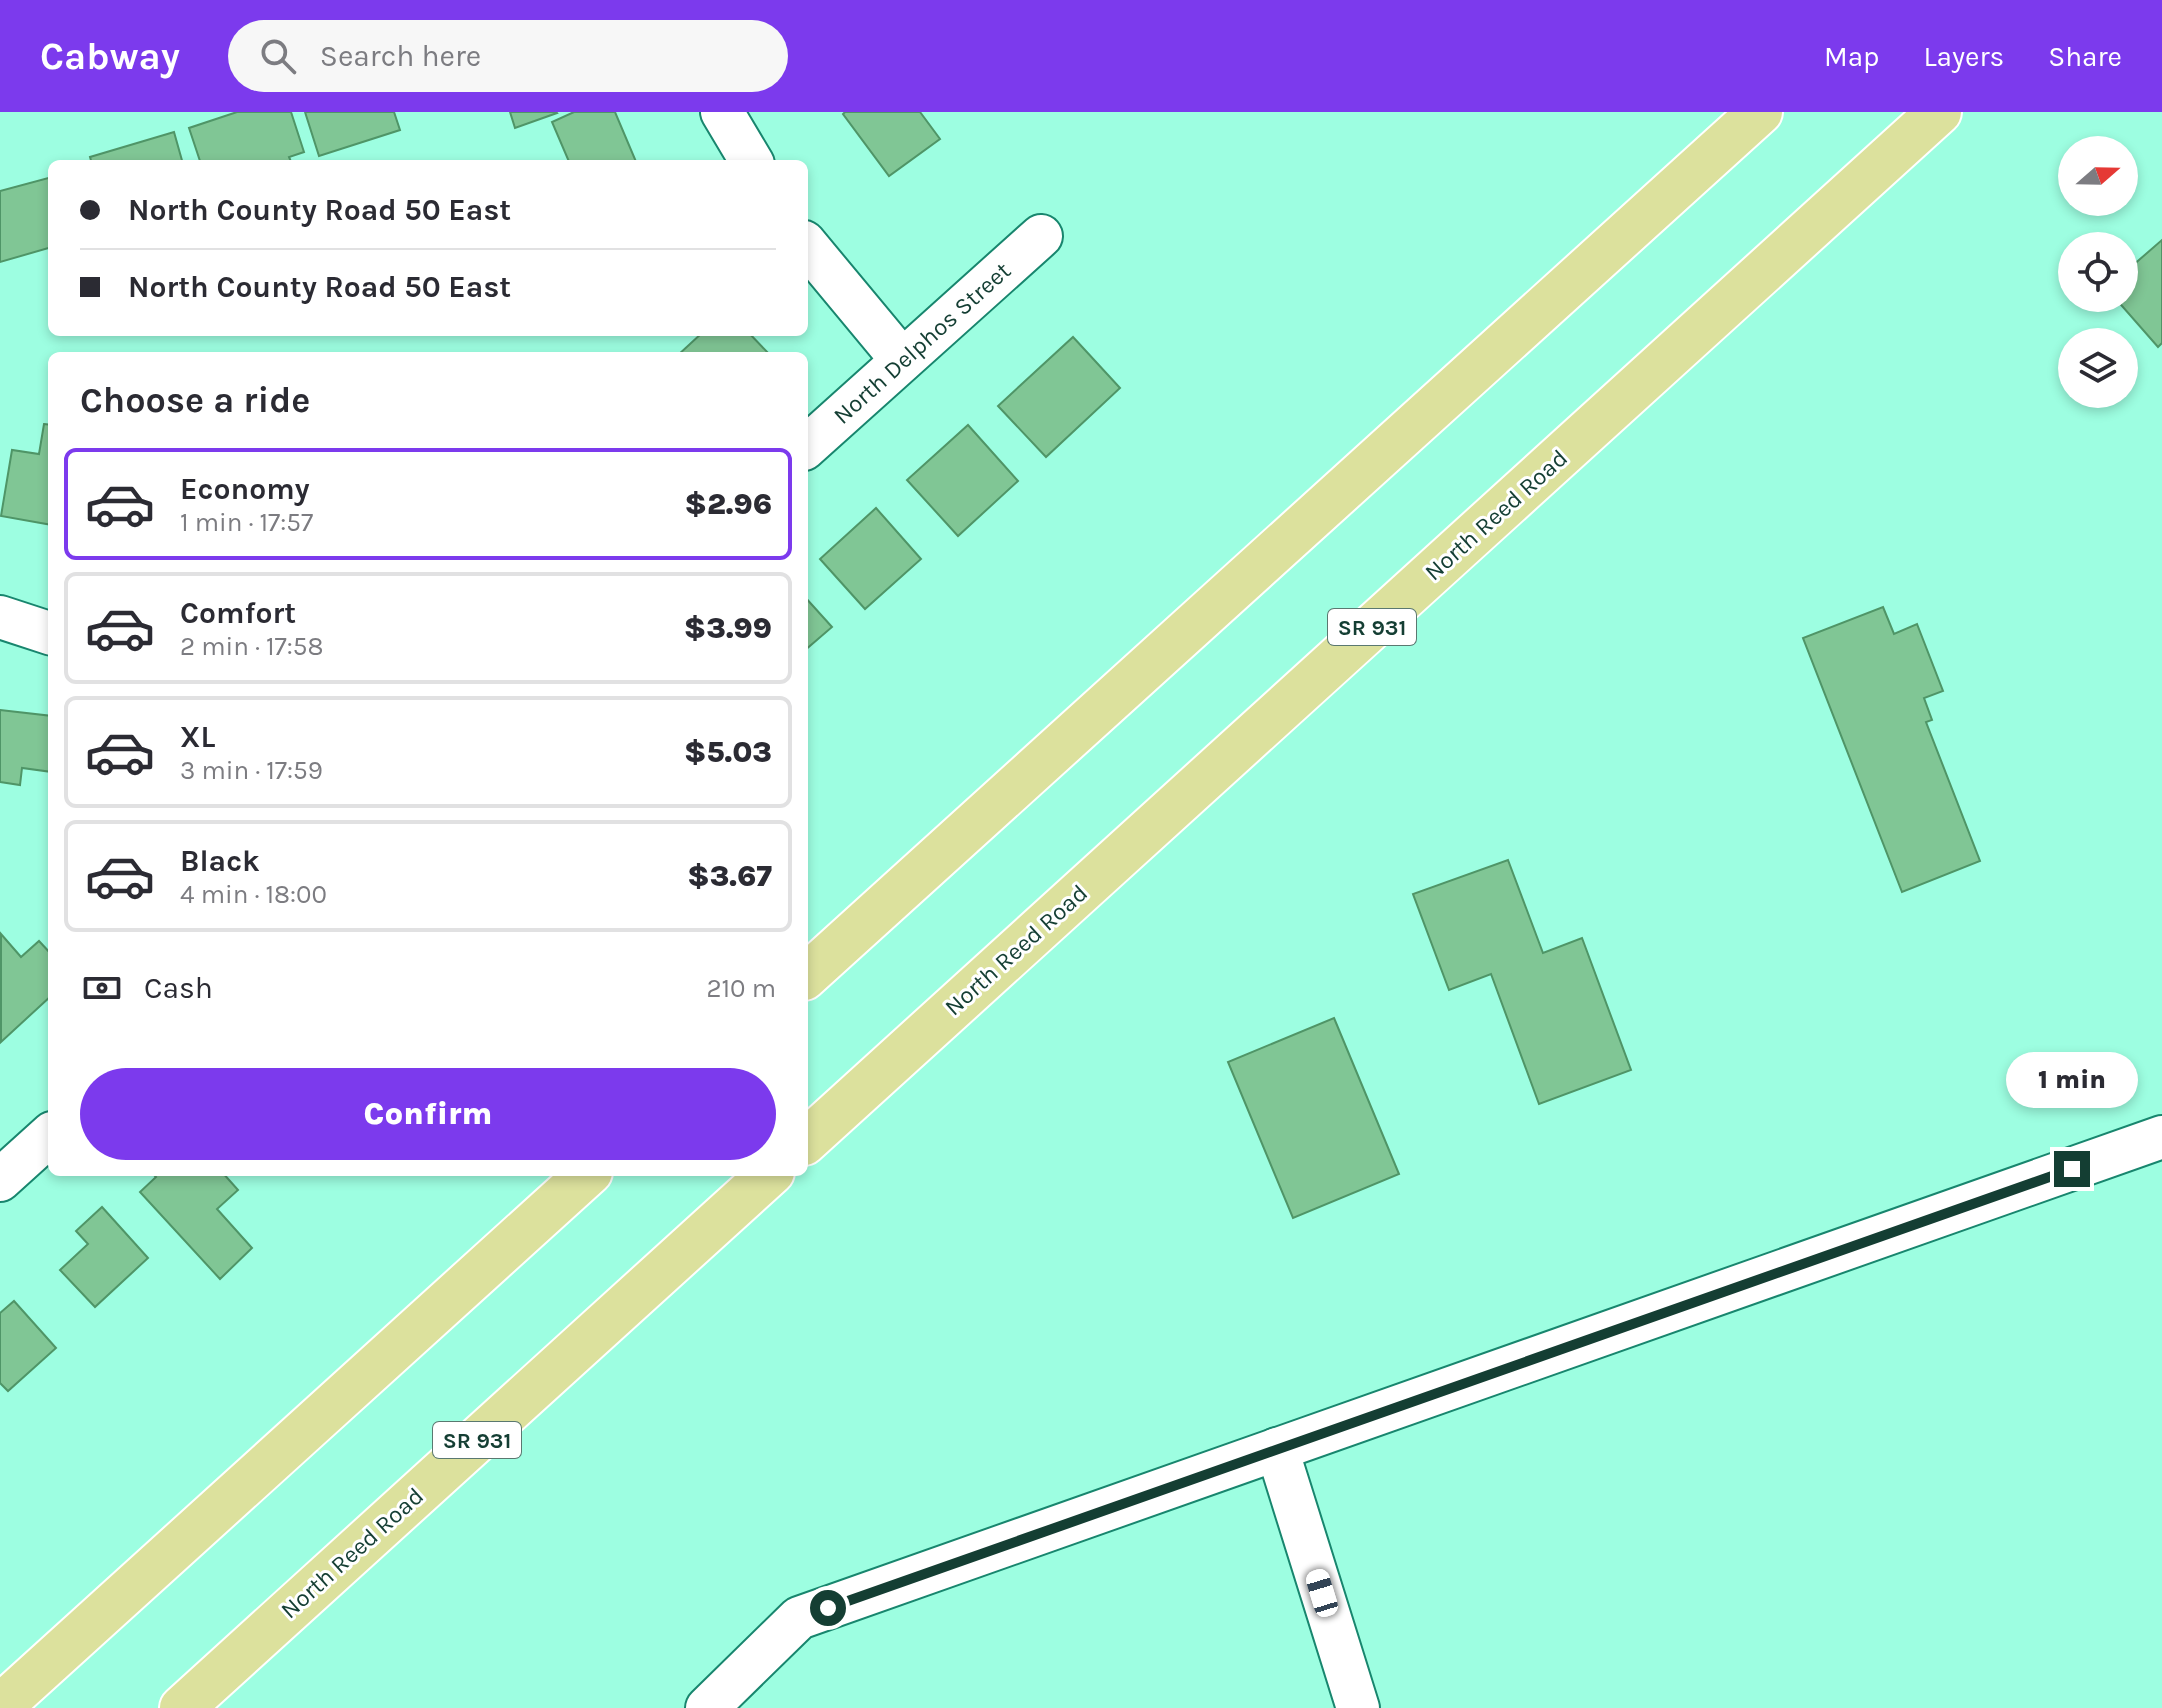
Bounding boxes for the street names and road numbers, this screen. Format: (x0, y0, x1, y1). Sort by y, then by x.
street label: North Delphos Street (828, 256, 1016, 430)
street label: North Reed Road (1419, 444, 1573, 586)
road number: SR 931 (1328, 609, 1416, 645)
street label: North Reed Road (939, 879, 1093, 1021)
road number: SR 931 (433, 1422, 521, 1458)
street label: North Reed Road (275, 1482, 429, 1624)

